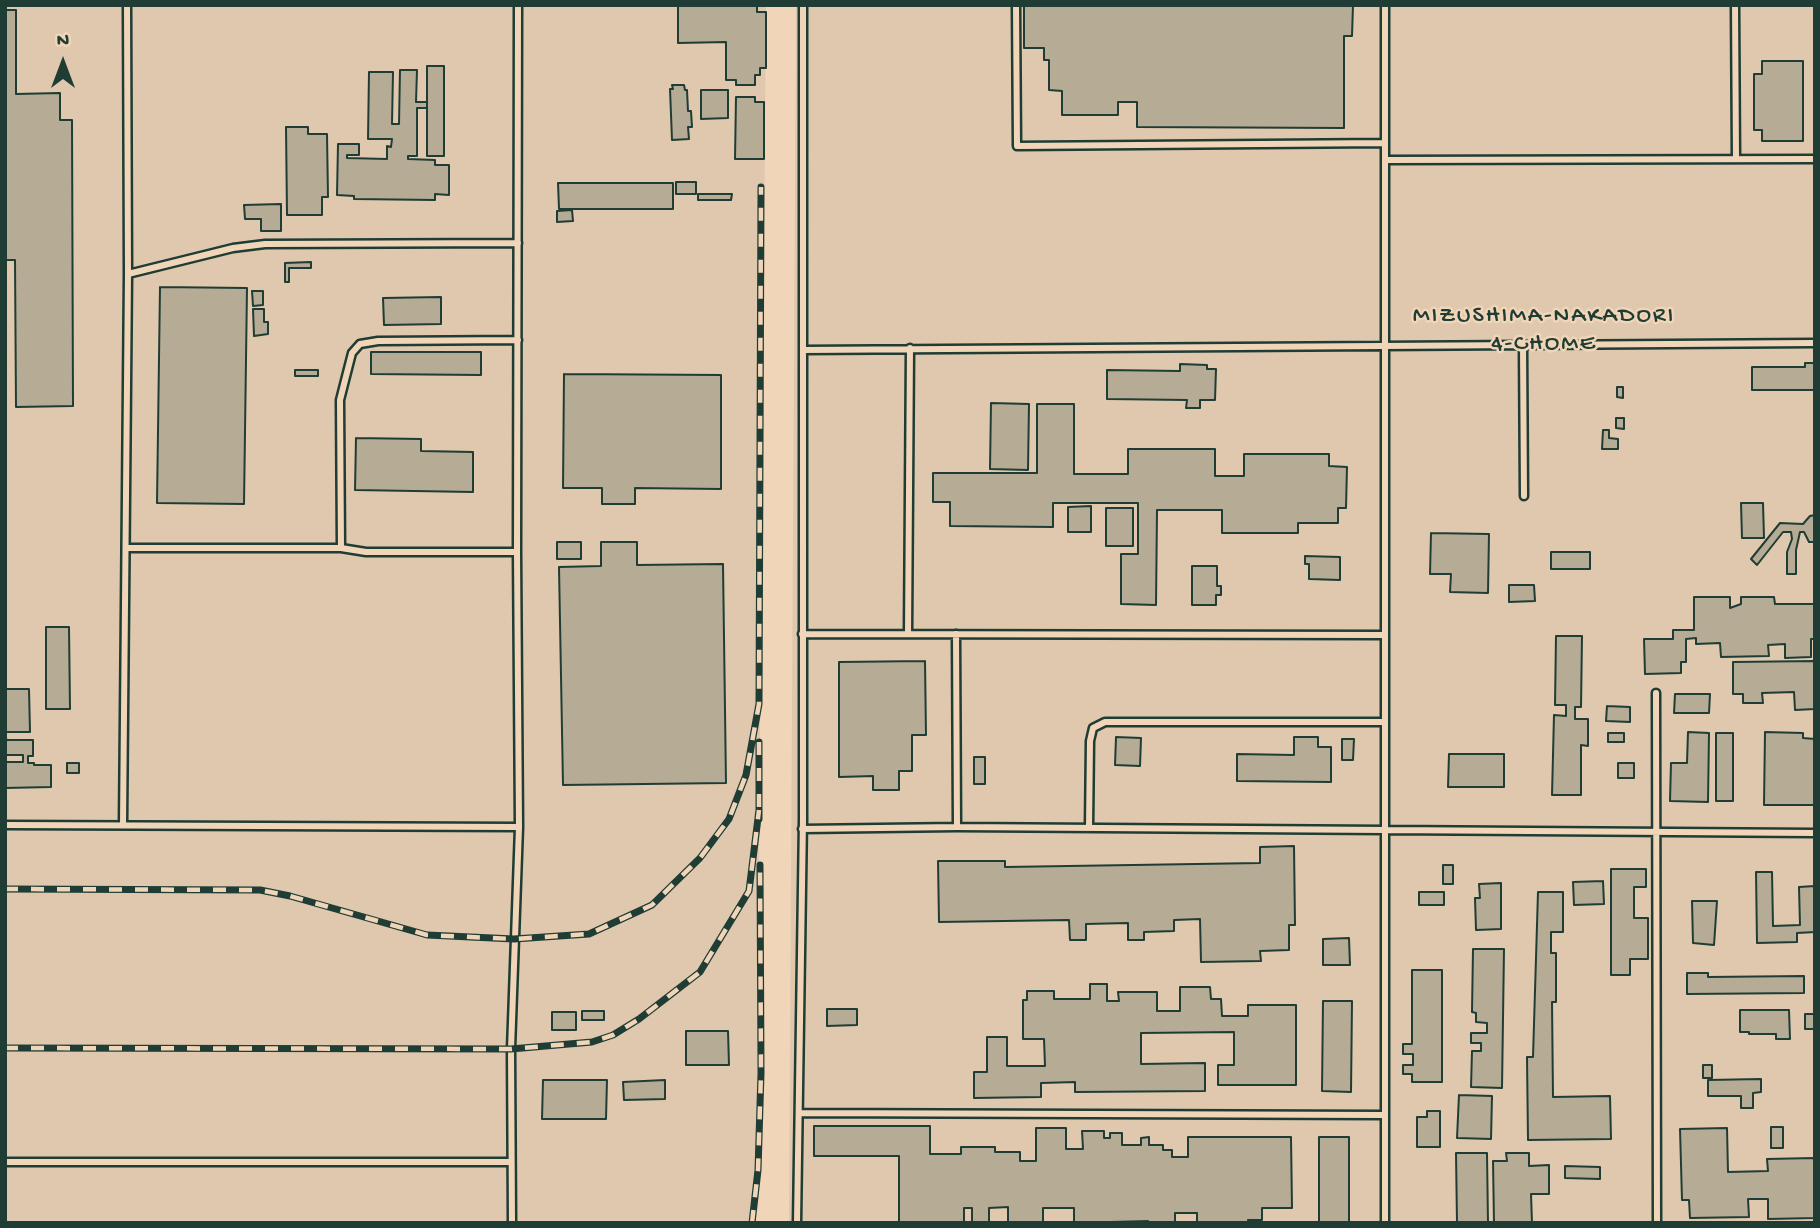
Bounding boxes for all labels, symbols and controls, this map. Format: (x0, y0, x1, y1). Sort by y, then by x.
north arrow (28, 28, 98, 98)
text: N (57, 30, 69, 53)
district label: MIZUSHIMA-NAKADORI 4-CHOME (1415, 303, 1673, 359)

